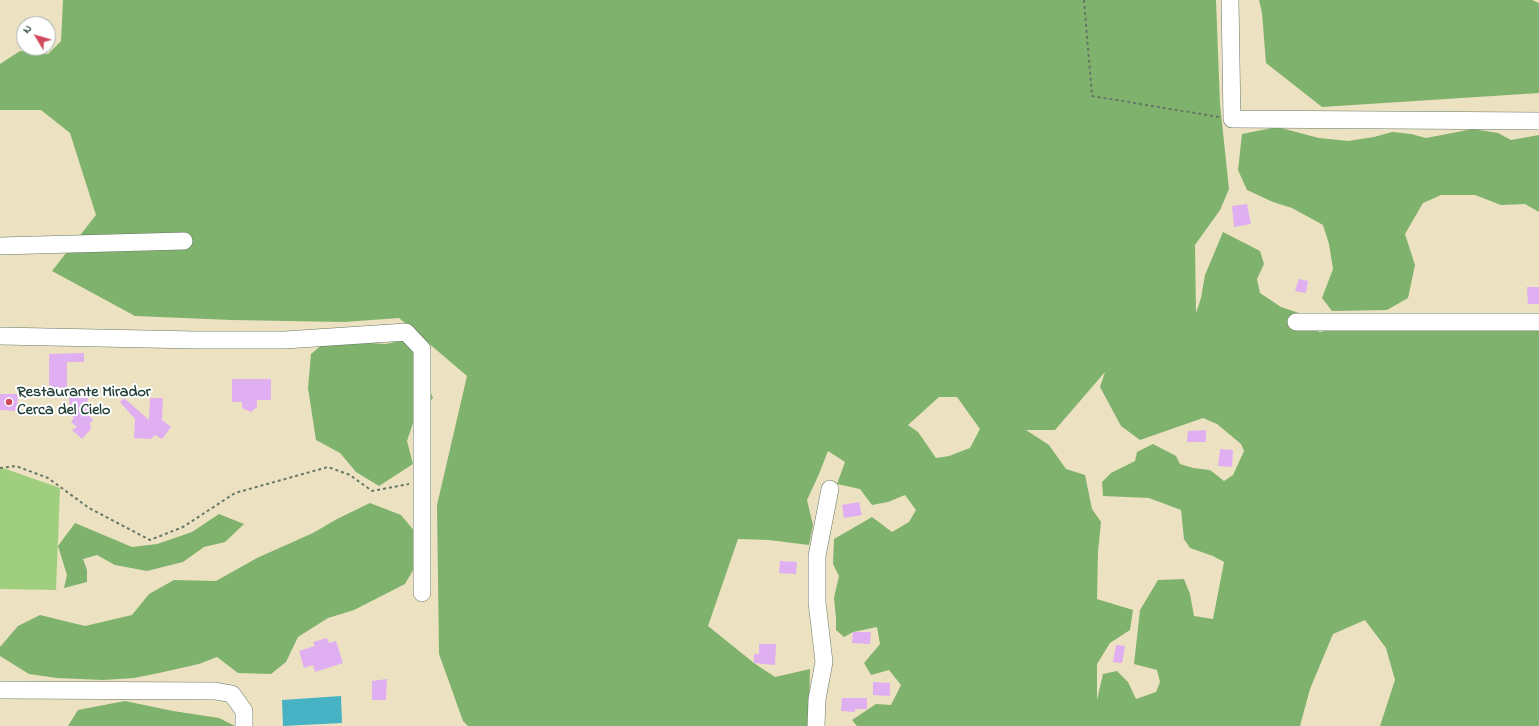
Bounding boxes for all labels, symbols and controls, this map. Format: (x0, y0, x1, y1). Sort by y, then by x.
north arrow (16, 16, 56, 56)
text: N (19, 21, 36, 37)
place label: Restaurante Mirador Cerca del Cielo (17, 383, 151, 421)
marker: Restaurante Mirador Cerca del Cielo (4, 397, 14, 407)

